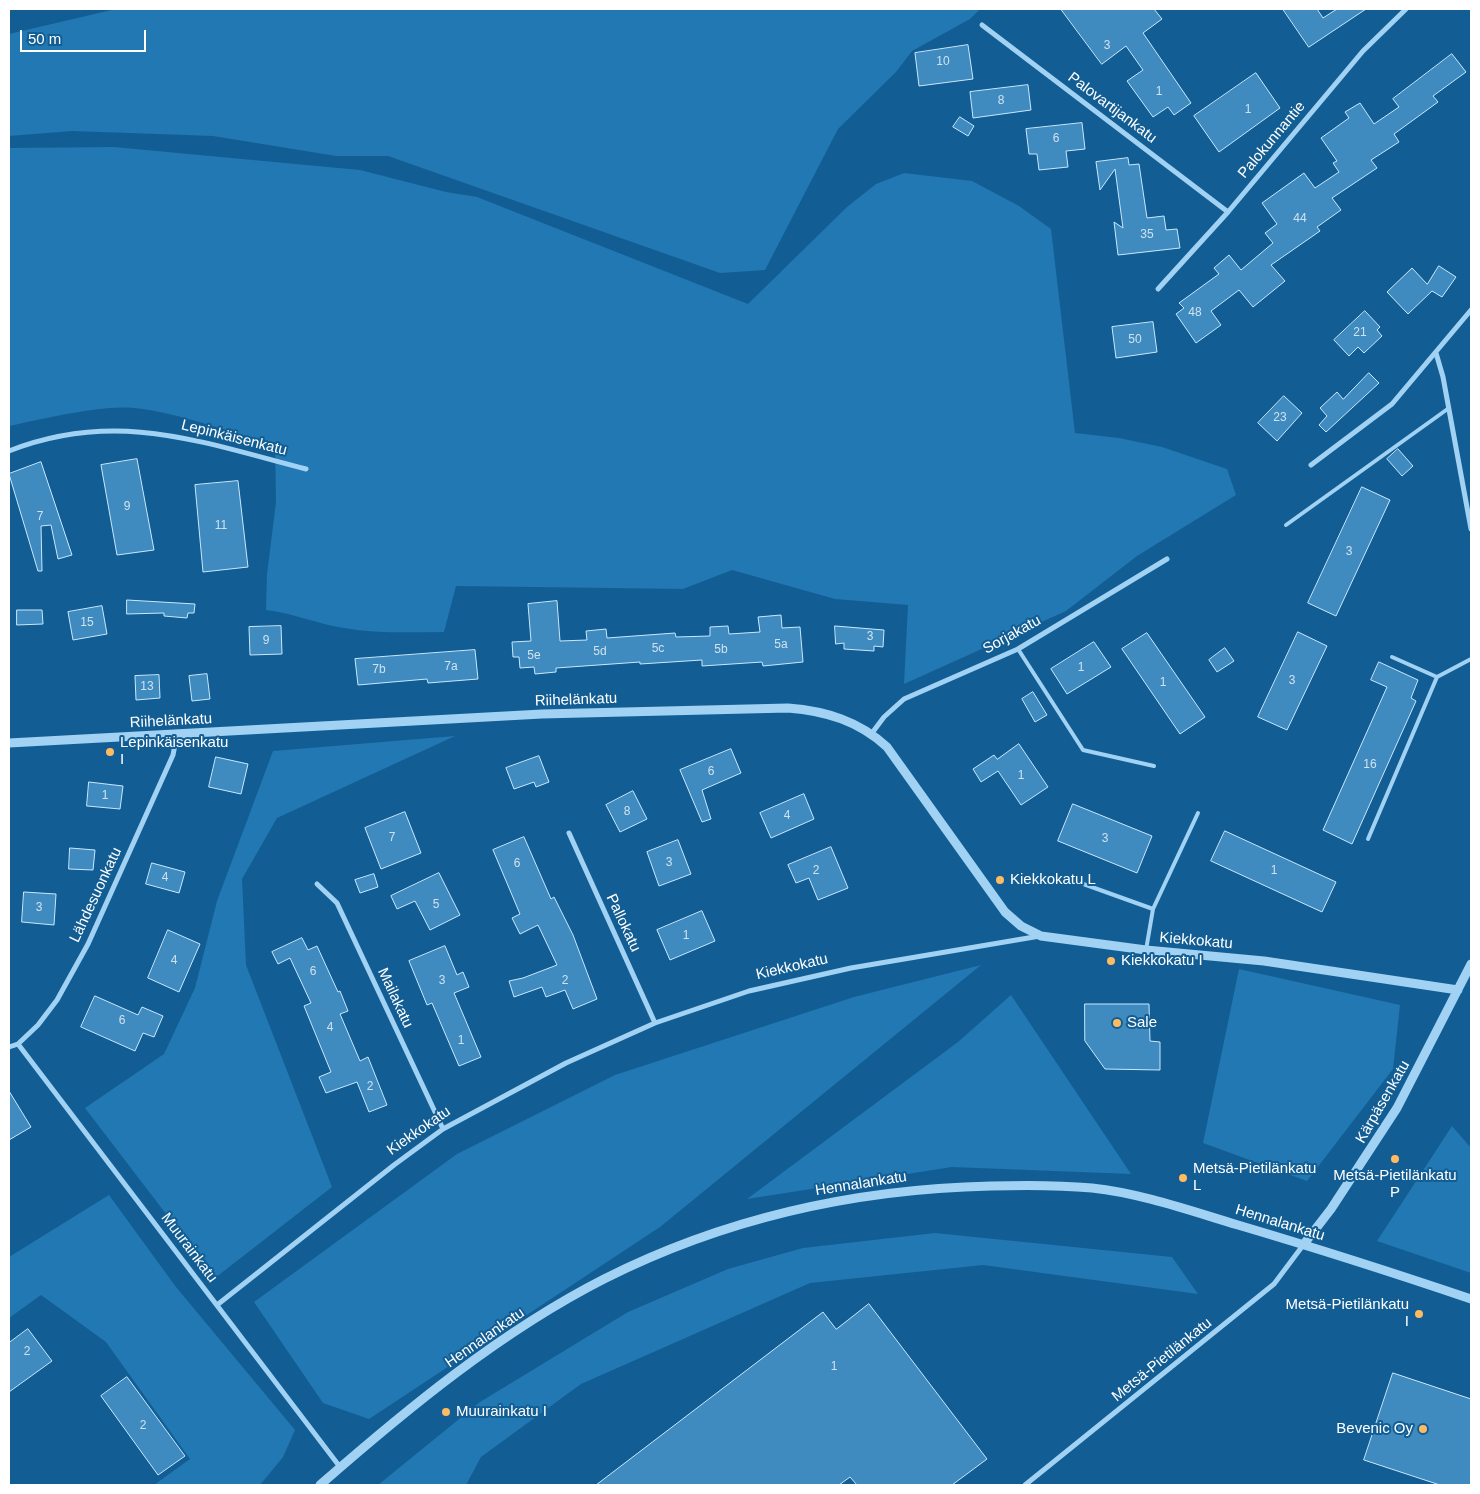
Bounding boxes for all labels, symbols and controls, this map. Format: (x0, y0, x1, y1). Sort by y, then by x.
scale bar (22, 20, 149, 52)
text: 50 m (28, 30, 61, 47)
house number: 3 (1104, 39, 1110, 53)
house number: 10 (936, 55, 950, 69)
street label: Palovartijankatu (1064, 69, 1160, 147)
house number: 1 (1156, 85, 1162, 99)
house number: 8 (998, 94, 1004, 108)
street label: Palokunnantie (1235, 98, 1309, 182)
house number: 1 (1245, 103, 1251, 117)
house number: 6 (1053, 132, 1059, 146)
house number: 44 (1293, 212, 1307, 226)
house number: 35 (1140, 228, 1154, 242)
house number: 48 (1188, 306, 1202, 320)
house number: 21 (1353, 326, 1367, 340)
house number: 50 (1128, 333, 1142, 347)
house number: 23 (1273, 411, 1287, 425)
street label: Lepinkäisenkatu (179, 416, 289, 460)
house number: 9 (124, 500, 130, 514)
house number: 7 (37, 510, 43, 524)
house number: 11 (215, 519, 227, 533)
house number: 3 (1346, 545, 1352, 559)
street label: Sorjakatu (980, 612, 1044, 658)
house number: 15 (80, 616, 94, 630)
house number: 3 (867, 630, 873, 644)
house number: 9 (263, 634, 269, 648)
house number: 5a (774, 638, 788, 652)
house number: 5c (652, 642, 664, 656)
house number: 5b (714, 643, 728, 657)
house number: 5d (593, 645, 607, 659)
house number: 5e (527, 649, 541, 663)
house number: 7a (444, 660, 458, 674)
house number: 1 (1078, 661, 1084, 675)
house number: 7b (372, 663, 386, 677)
house number: 3 (1289, 674, 1295, 688)
house number: 1 (1160, 676, 1166, 690)
house number: 13 (140, 680, 154, 694)
street label: Riihelänkatu (534, 690, 618, 710)
street label: Riihelänkatu (129, 710, 213, 732)
place label: Lepinkäisenkatu I (120, 734, 228, 769)
marker: Lepinkäisenkatu I (104, 746, 116, 758)
house number: 16 (1363, 758, 1377, 772)
house number: 6 (708, 765, 714, 779)
house number: 1 (1018, 769, 1024, 783)
house number: 1 (102, 789, 108, 803)
house number: 8 (624, 805, 630, 819)
house number: 4 (784, 809, 790, 823)
house number: 7 (389, 831, 395, 845)
house number: 3 (1102, 832, 1108, 846)
street label: Lähdesuonkatu (66, 845, 126, 945)
house number: 3 (666, 856, 672, 870)
house number: 6 (514, 857, 520, 871)
house number: 2 (813, 864, 819, 878)
house number: 1 (1271, 864, 1277, 878)
house number: 4 (162, 871, 168, 885)
place label: Kiekkokatu L (1010, 871, 1096, 889)
marker: Kiekkokatu L (994, 874, 1006, 886)
street label: Pallokatu (602, 891, 644, 955)
house number: 5 (433, 898, 439, 912)
house number: 3 (36, 901, 42, 915)
house number: 1 (683, 929, 689, 943)
street label: Kiekkokatu (1159, 929, 1233, 953)
street label: Kiekkokatu (754, 950, 830, 984)
place label: Kiekkokatu I (1121, 952, 1203, 970)
house number: 4 (171, 954, 177, 968)
marker: Kiekkokatu I (1105, 955, 1117, 967)
house number: 6 (310, 965, 316, 979)
street label: Mailakatu (373, 965, 417, 1031)
house number: 3 (439, 974, 445, 988)
house number: 2 (562, 974, 568, 988)
house number: 6 (119, 1014, 125, 1028)
place label: Sale (1127, 1014, 1157, 1032)
marker: Sale (1111, 1017, 1123, 1029)
house number: 4 (327, 1021, 333, 1035)
house number: 1 (458, 1034, 464, 1048)
street label: Kärpäsenkatu (1352, 1057, 1414, 1147)
house number: 2 (367, 1080, 373, 1094)
street label: Kiekkokatu (384, 1103, 454, 1159)
marker: Metsä-Pietilänkatu P (1389, 1153, 1401, 1165)
place label: Metsä-Pietilänkatu L (1193, 1160, 1316, 1195)
place label: Metsä-Pietilänkatu P (1333, 1167, 1457, 1202)
street label: Hennalankatu (814, 1168, 908, 1200)
marker: Metsä-Pietilänkatu L (1177, 1172, 1189, 1184)
street label: Hennalankatu (1233, 1201, 1327, 1245)
street label: Muurainkatu (157, 1210, 221, 1286)
place label: Metsä-Pietilänkatu I (1286, 1296, 1409, 1331)
street label: Hennalankatu (442, 1304, 528, 1372)
marker: Metsä-Pietilänkatu I (1413, 1308, 1425, 1320)
street label: Metsä-Pietilänkatu (1108, 1314, 1216, 1406)
house number: 2 (24, 1345, 30, 1359)
house number: 1 (831, 1360, 837, 1374)
place label: Muurainkatu I (456, 1403, 547, 1421)
marker: Muurainkatu I (440, 1406, 452, 1418)
house number: 2 (140, 1419, 146, 1433)
place label: Bevenic Oy (1336, 1420, 1413, 1438)
marker: Bevenic Oy (1417, 1423, 1429, 1435)

